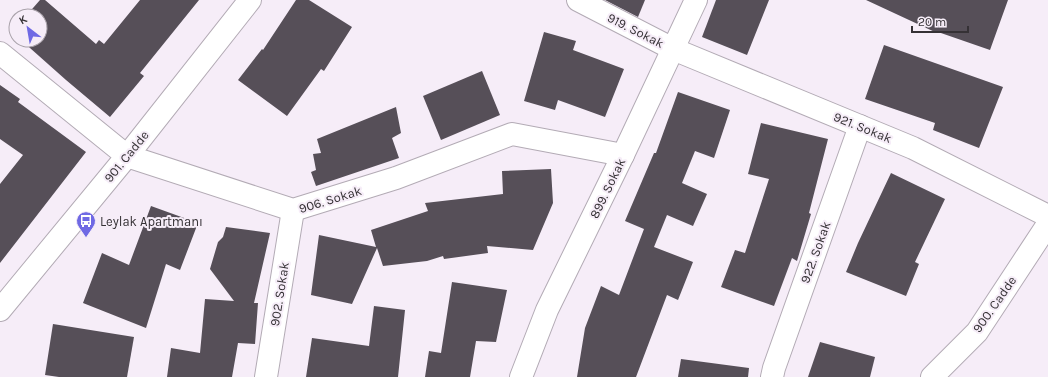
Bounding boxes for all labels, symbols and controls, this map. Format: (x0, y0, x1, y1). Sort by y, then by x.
north arrow (8, 8, 48, 48)
scale bar (912, 8, 968, 34)
street label: 919. Sokak (605, 10, 667, 51)
text: K (17, 12, 30, 27)
text: 20 m (918, 15, 946, 29)
street label: 921. Sokak (831, 109, 894, 146)
street label: 901. Cadde (101, 127, 152, 185)
street label: 899. Sokak (586, 156, 628, 221)
street label: 906. Sokak (297, 183, 363, 216)
bus stop icon: Leylak Apartmanı (75, 210, 97, 238)
place label: Leylak Apartmanı (100, 214, 203, 229)
street label: 922. Sokak (797, 219, 834, 285)
street label: 902. Sokak (267, 261, 292, 327)
street label: 900. Cadde (969, 273, 1020, 335)

